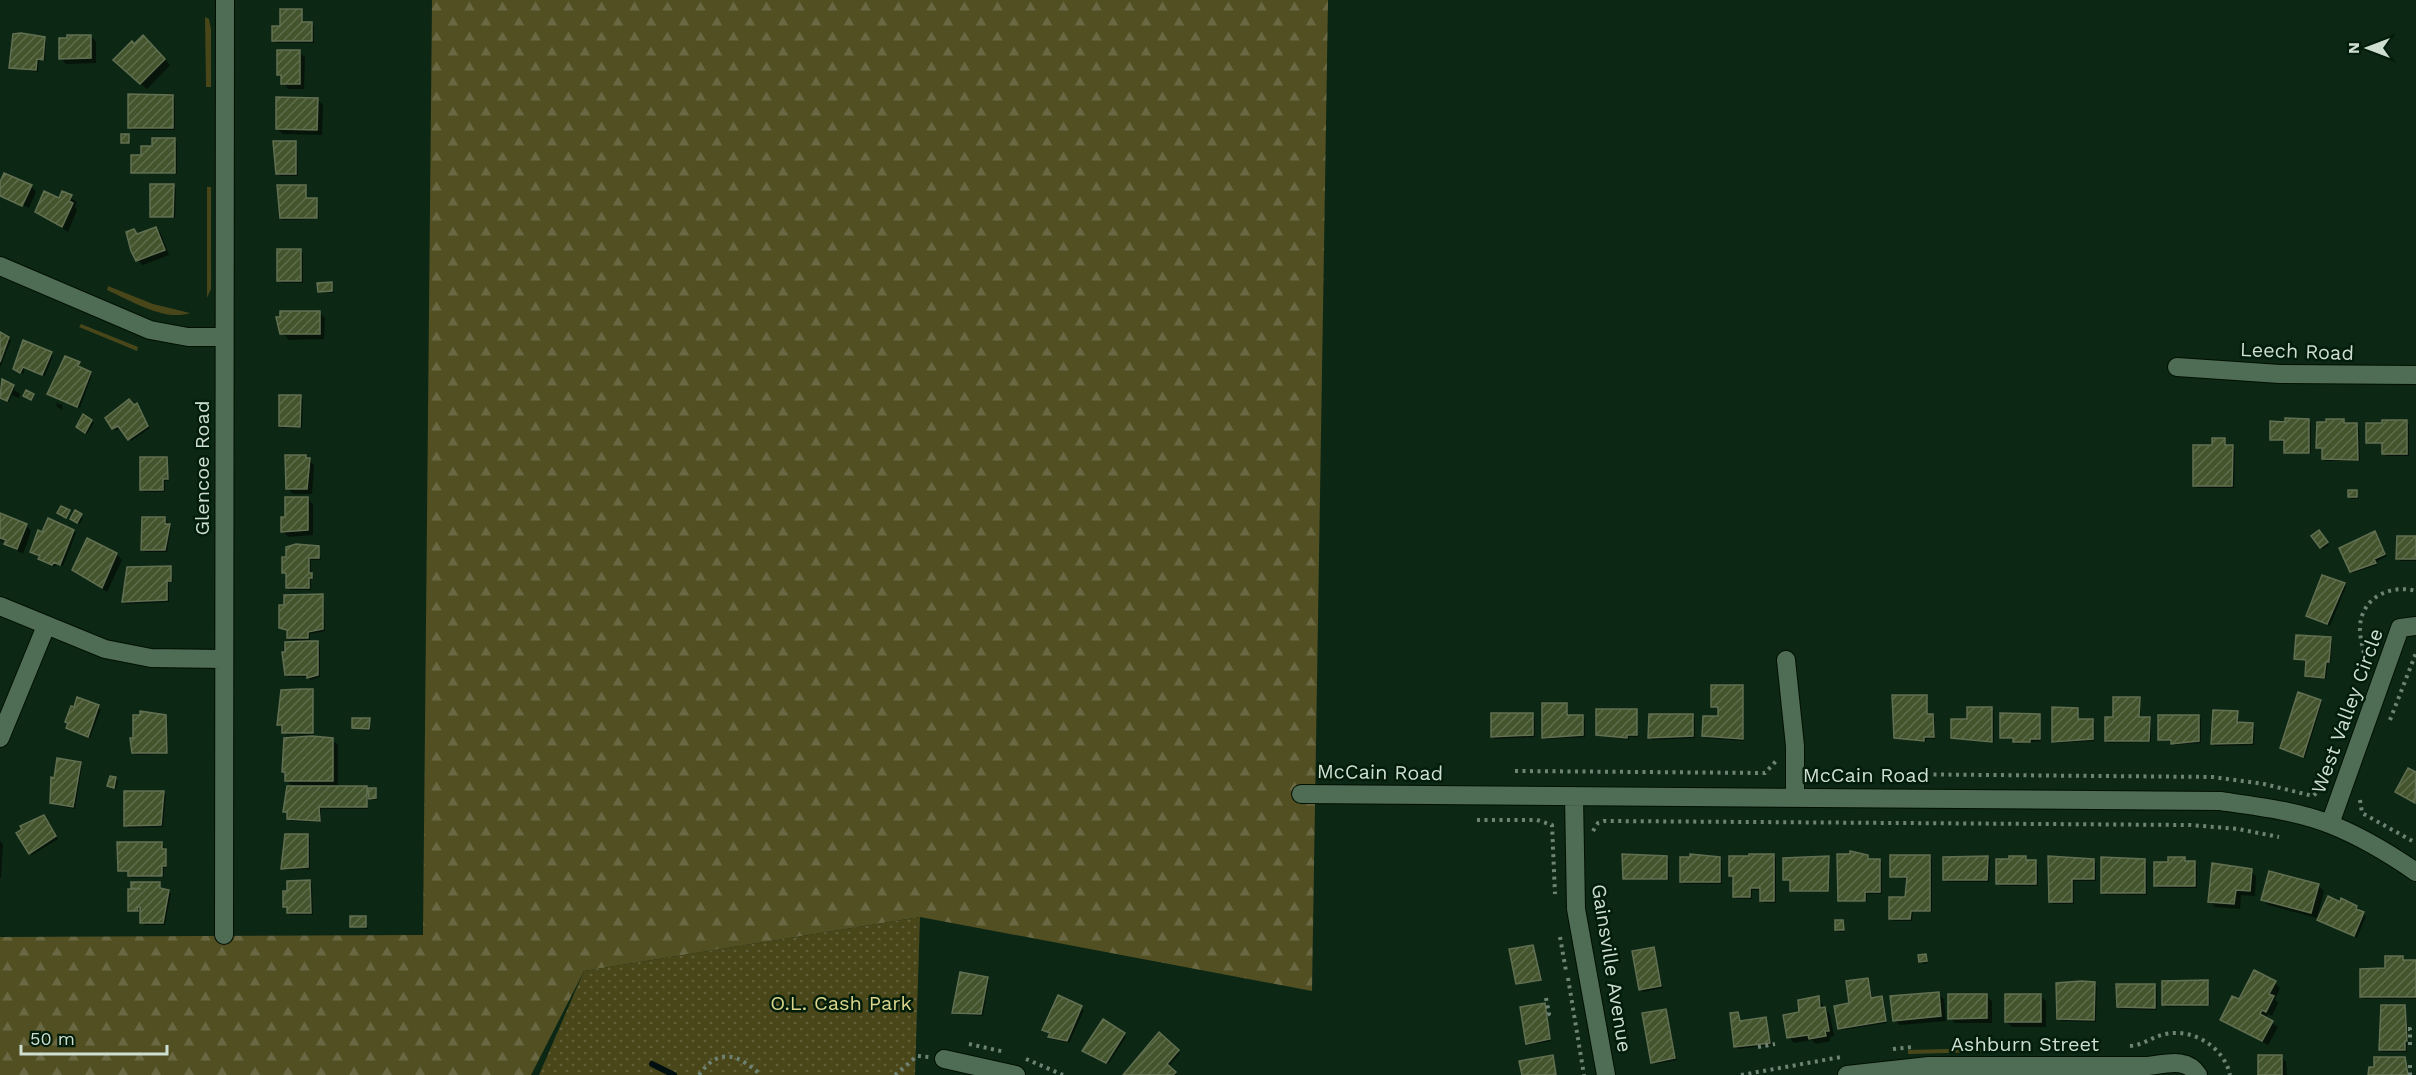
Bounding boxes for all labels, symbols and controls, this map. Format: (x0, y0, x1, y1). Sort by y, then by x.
north arrow (2338, 18, 2398, 78)
text: N (2344, 42, 2363, 54)
street label: Leech Road (2240, 337, 2354, 365)
street label: Glencoe Road (190, 401, 214, 535)
street label: West Valley Circle (2306, 625, 2388, 797)
street label: McCain Road (1317, 759, 1443, 785)
street label: McCain Road (1803, 763, 1929, 787)
street label: Gainsville Avenue (1587, 882, 1637, 1054)
park label: O.L. Cash Park (770, 991, 912, 1015)
scale bar (21, 1018, 166, 1056)
text: 50 m (30, 1028, 75, 1049)
street label: Ashburn Street (1951, 1032, 2100, 1056)

